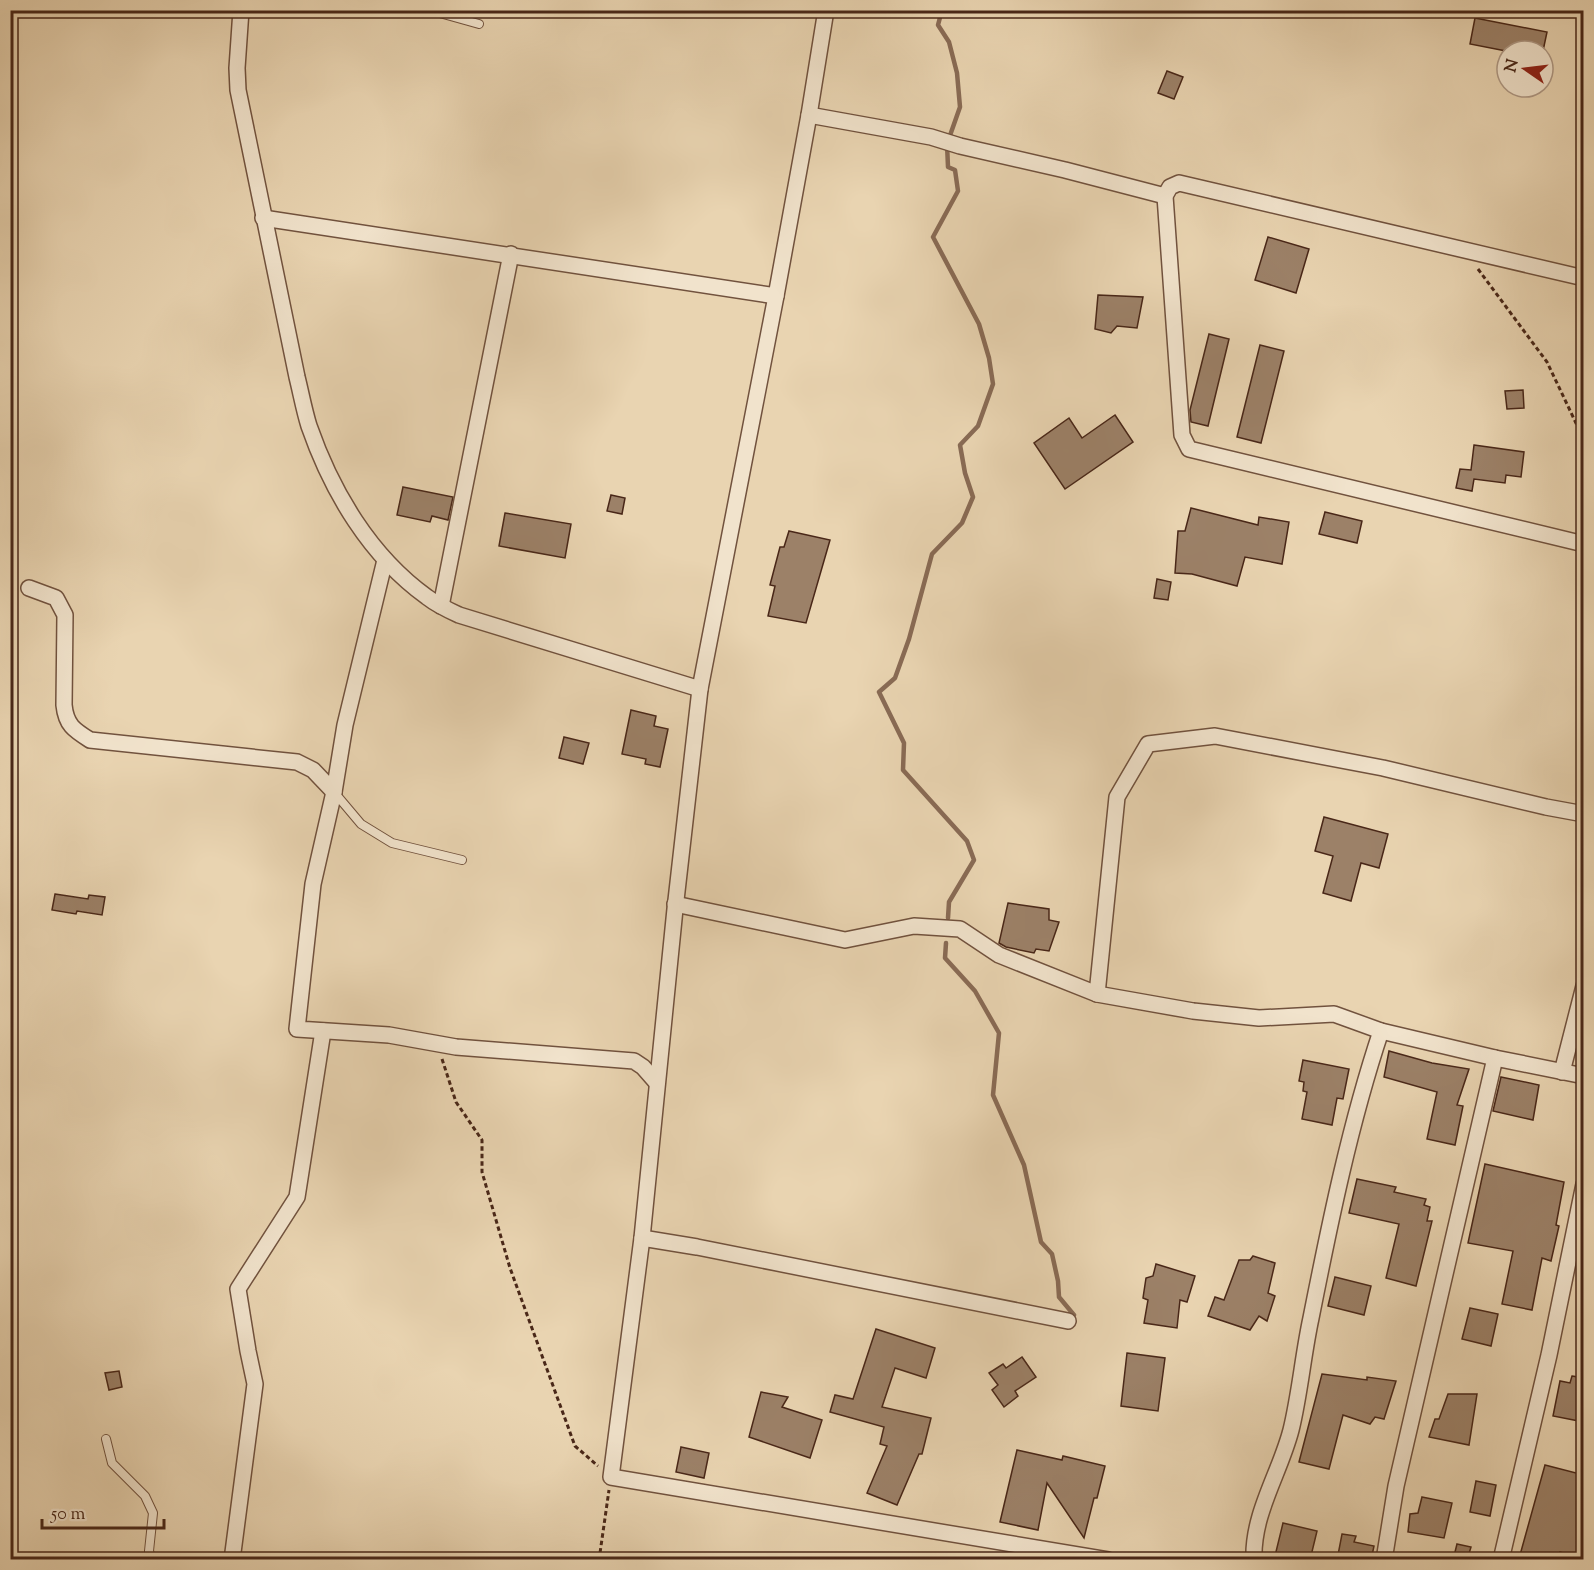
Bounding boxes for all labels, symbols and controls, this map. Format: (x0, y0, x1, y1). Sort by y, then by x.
north arrow (1495, 39, 1555, 99)
text: N (1500, 57, 1526, 75)
scale bar (42, 1492, 164, 1530)
text: 50 m (50, 1502, 86, 1528)

